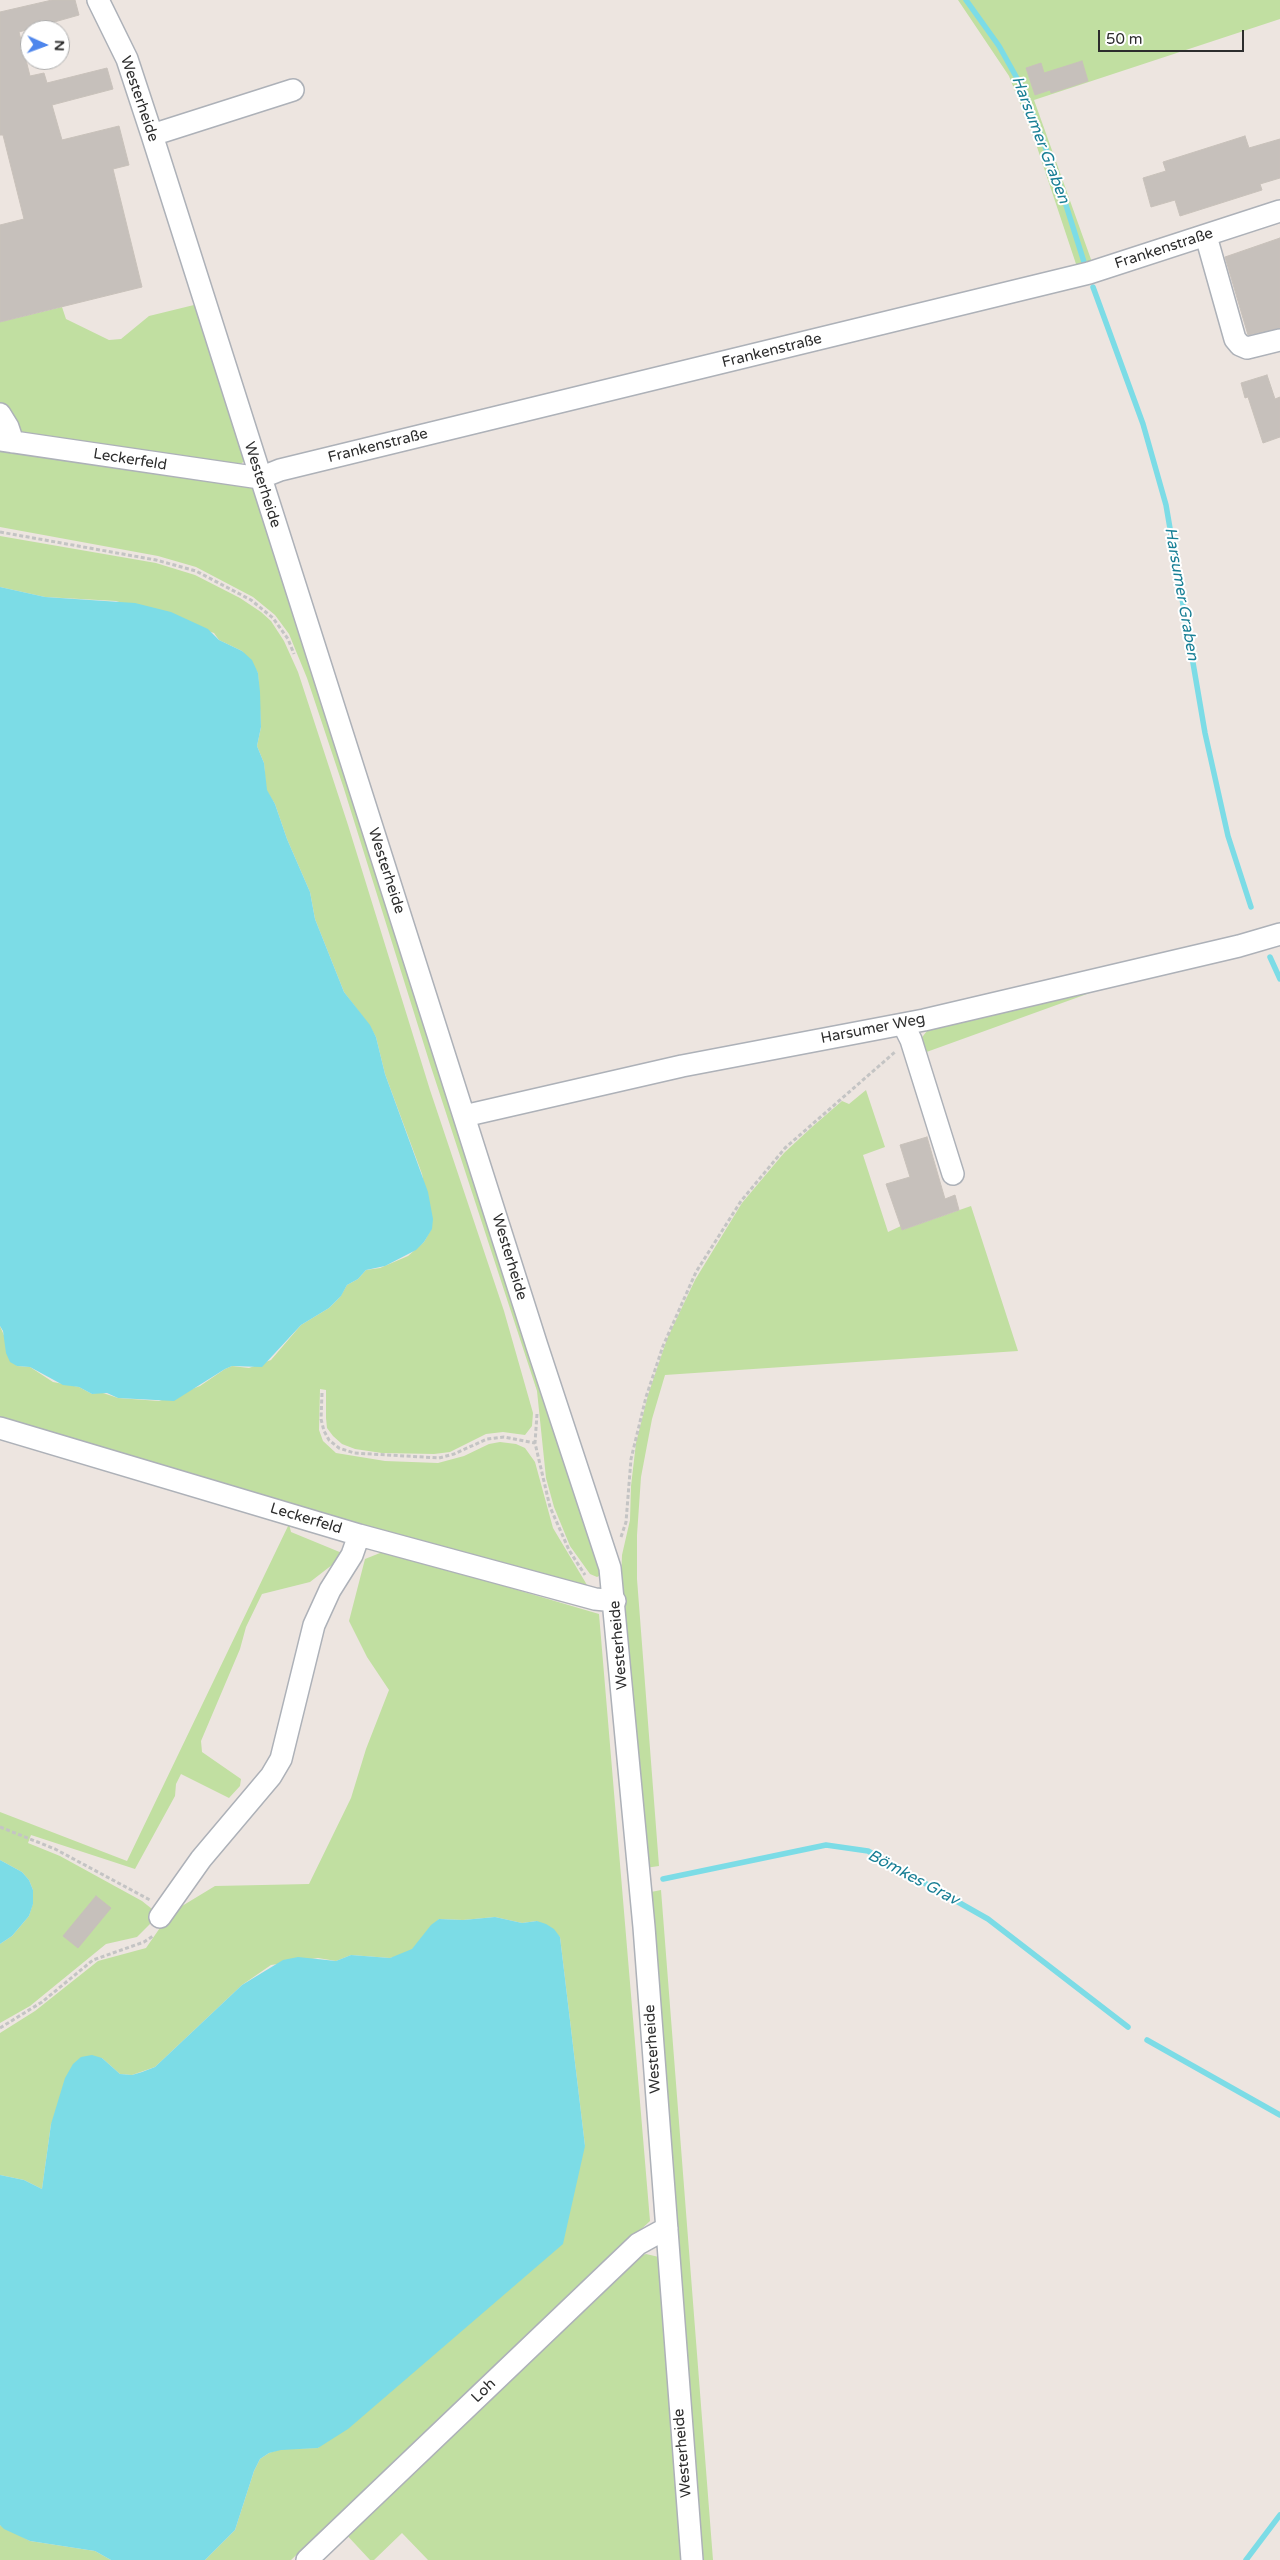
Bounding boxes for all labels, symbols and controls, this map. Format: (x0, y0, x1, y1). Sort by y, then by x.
north arrow (20, 20, 70, 70)
scale bar (1100, 20, 1246, 52)
text: 50 m (1106, 30, 1143, 48)
text: N (51, 40, 68, 51)
street label: Westerheide (116, 54, 162, 144)
water label: Harsumer Graben (1007, 74, 1073, 206)
street label: Frankenstraße (1113, 225, 1215, 273)
street label: Frankenstraße (720, 330, 824, 372)
street label: Frankenstraße (326, 425, 430, 467)
street label: Westerheide (240, 440, 284, 530)
street label: Leckerfeld (92, 445, 168, 475)
water label: Harsumer Graben (1160, 526, 1202, 662)
street label: Westerheide (364, 826, 408, 916)
street label: Harsumer Weg (819, 1010, 927, 1048)
street label: Westerheide (487, 1212, 531, 1302)
street label: Leckerfeld (268, 1500, 344, 1538)
street label: Westerheide (606, 1600, 632, 1690)
water label: Bömkes Grav (864, 1846, 962, 1910)
street label: Westerheide (641, 2004, 665, 2094)
street label: Loh (468, 2375, 500, 2407)
street label: Westerheide (670, 2408, 696, 2498)

